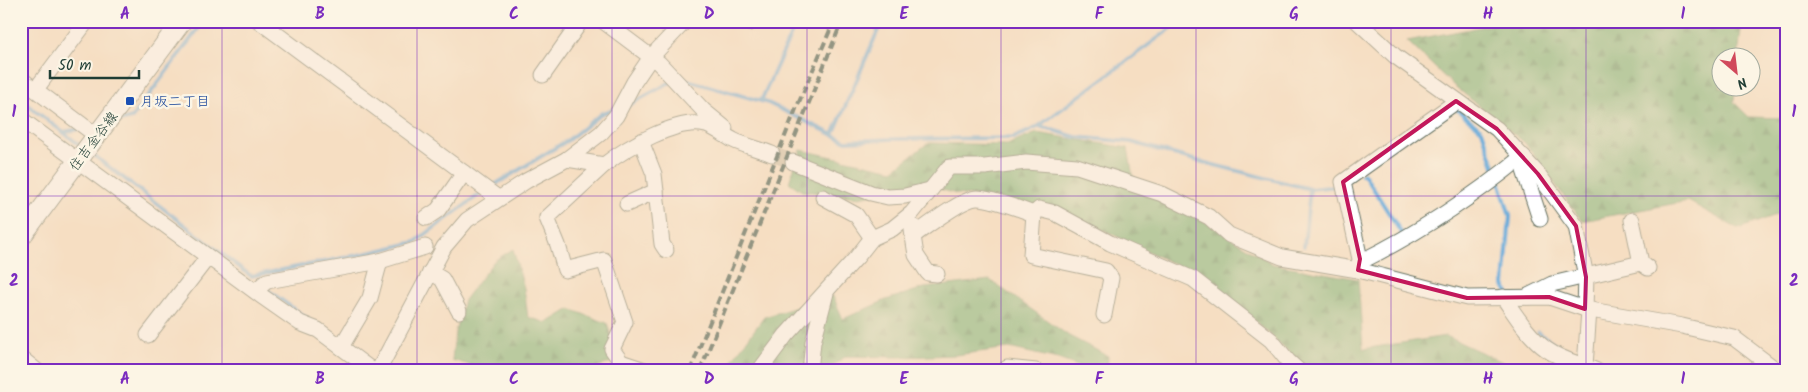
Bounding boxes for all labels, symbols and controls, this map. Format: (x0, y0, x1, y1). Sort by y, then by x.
text: A (120, 2, 130, 27)
text: B (315, 2, 325, 27)
text: C (509, 2, 519, 27)
text: D (704, 2, 715, 27)
text: E (900, 2, 910, 27)
text: F (1095, 2, 1105, 27)
text: G (1289, 2, 1299, 27)
text: H (1483, 2, 1493, 27)
text: I (1681, 2, 1686, 27)
scale bar (50, 48, 139, 80)
north arrow (1710, 48, 1760, 98)
text: 50 m (58, 54, 92, 78)
text: N (1732, 71, 1751, 94)
place label: 月坂二丁目 (140, 91, 210, 113)
marker: 月坂二丁目 (124, 95, 136, 107)
text: 1 (12, 100, 17, 125)
text: 1 (1792, 100, 1797, 125)
street label: 住吉金谷線 (64, 107, 124, 176)
text: 2 (9, 269, 19, 294)
text: 2 (1789, 269, 1799, 294)
text: A (120, 367, 130, 392)
text: B (315, 367, 325, 392)
text: C (509, 367, 519, 392)
text: D (704, 367, 715, 392)
text: E (900, 367, 910, 392)
text: F (1095, 367, 1105, 392)
text: G (1289, 367, 1299, 392)
text: H (1483, 367, 1493, 392)
text: I (1681, 367, 1686, 392)

